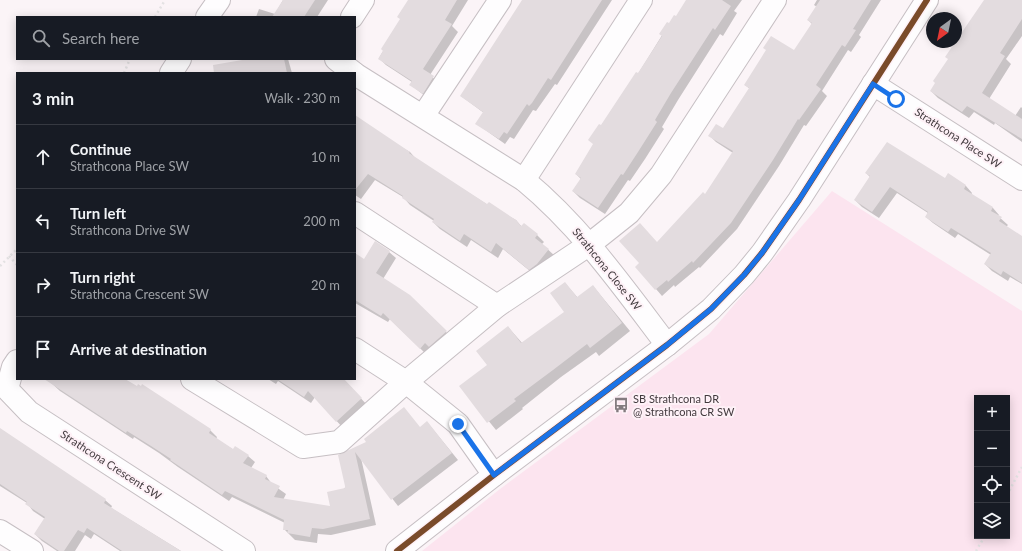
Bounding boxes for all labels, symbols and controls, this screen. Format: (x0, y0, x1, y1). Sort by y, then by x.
north arrow (926, 12, 962, 48)
search box (16, 16, 356, 60)
icon: search (30, 27, 52, 49)
text: Search here (62, 29, 139, 47)
text: 3 min (32, 88, 74, 109)
text: Walk · 230 m (264, 90, 340, 106)
route start (887, 90, 905, 108)
street label: Strathcona Place SW (913, 105, 1005, 171)
text: Continue (70, 140, 131, 158)
icon: ahead (32, 146, 54, 168)
text: 10 m (311, 149, 340, 165)
text: Strathcona Place SW (70, 158, 189, 174)
text: Turn left (70, 204, 126, 222)
icon: left (32, 210, 54, 232)
text: 200 m (303, 213, 340, 229)
text: Strathcona Drive SW (70, 222, 190, 238)
street label: Strathcona Close SW (570, 225, 645, 313)
text: Turn right (70, 268, 135, 286)
icon: right (32, 274, 54, 296)
text: 20 m (311, 277, 340, 293)
text: Strathcona Crescent SW (70, 286, 209, 302)
icon: arrive (32, 338, 54, 360)
text: Arrive at destination (70, 340, 207, 358)
place label: SB Strathcona DR @ Strathcona CR SW (633, 392, 735, 418)
map controls (974, 395, 1010, 539)
button: + (974, 395, 1010, 431)
bus stop icon: SB Strathcona DR @ Strathcona CR SW (612, 396, 630, 414)
route end (449, 415, 467, 433)
street label: Strathcona Crescent SW (58, 427, 165, 502)
button: − (974, 431, 1010, 467)
button: locate (974, 467, 1010, 503)
button: layers (974, 503, 1010, 539)

